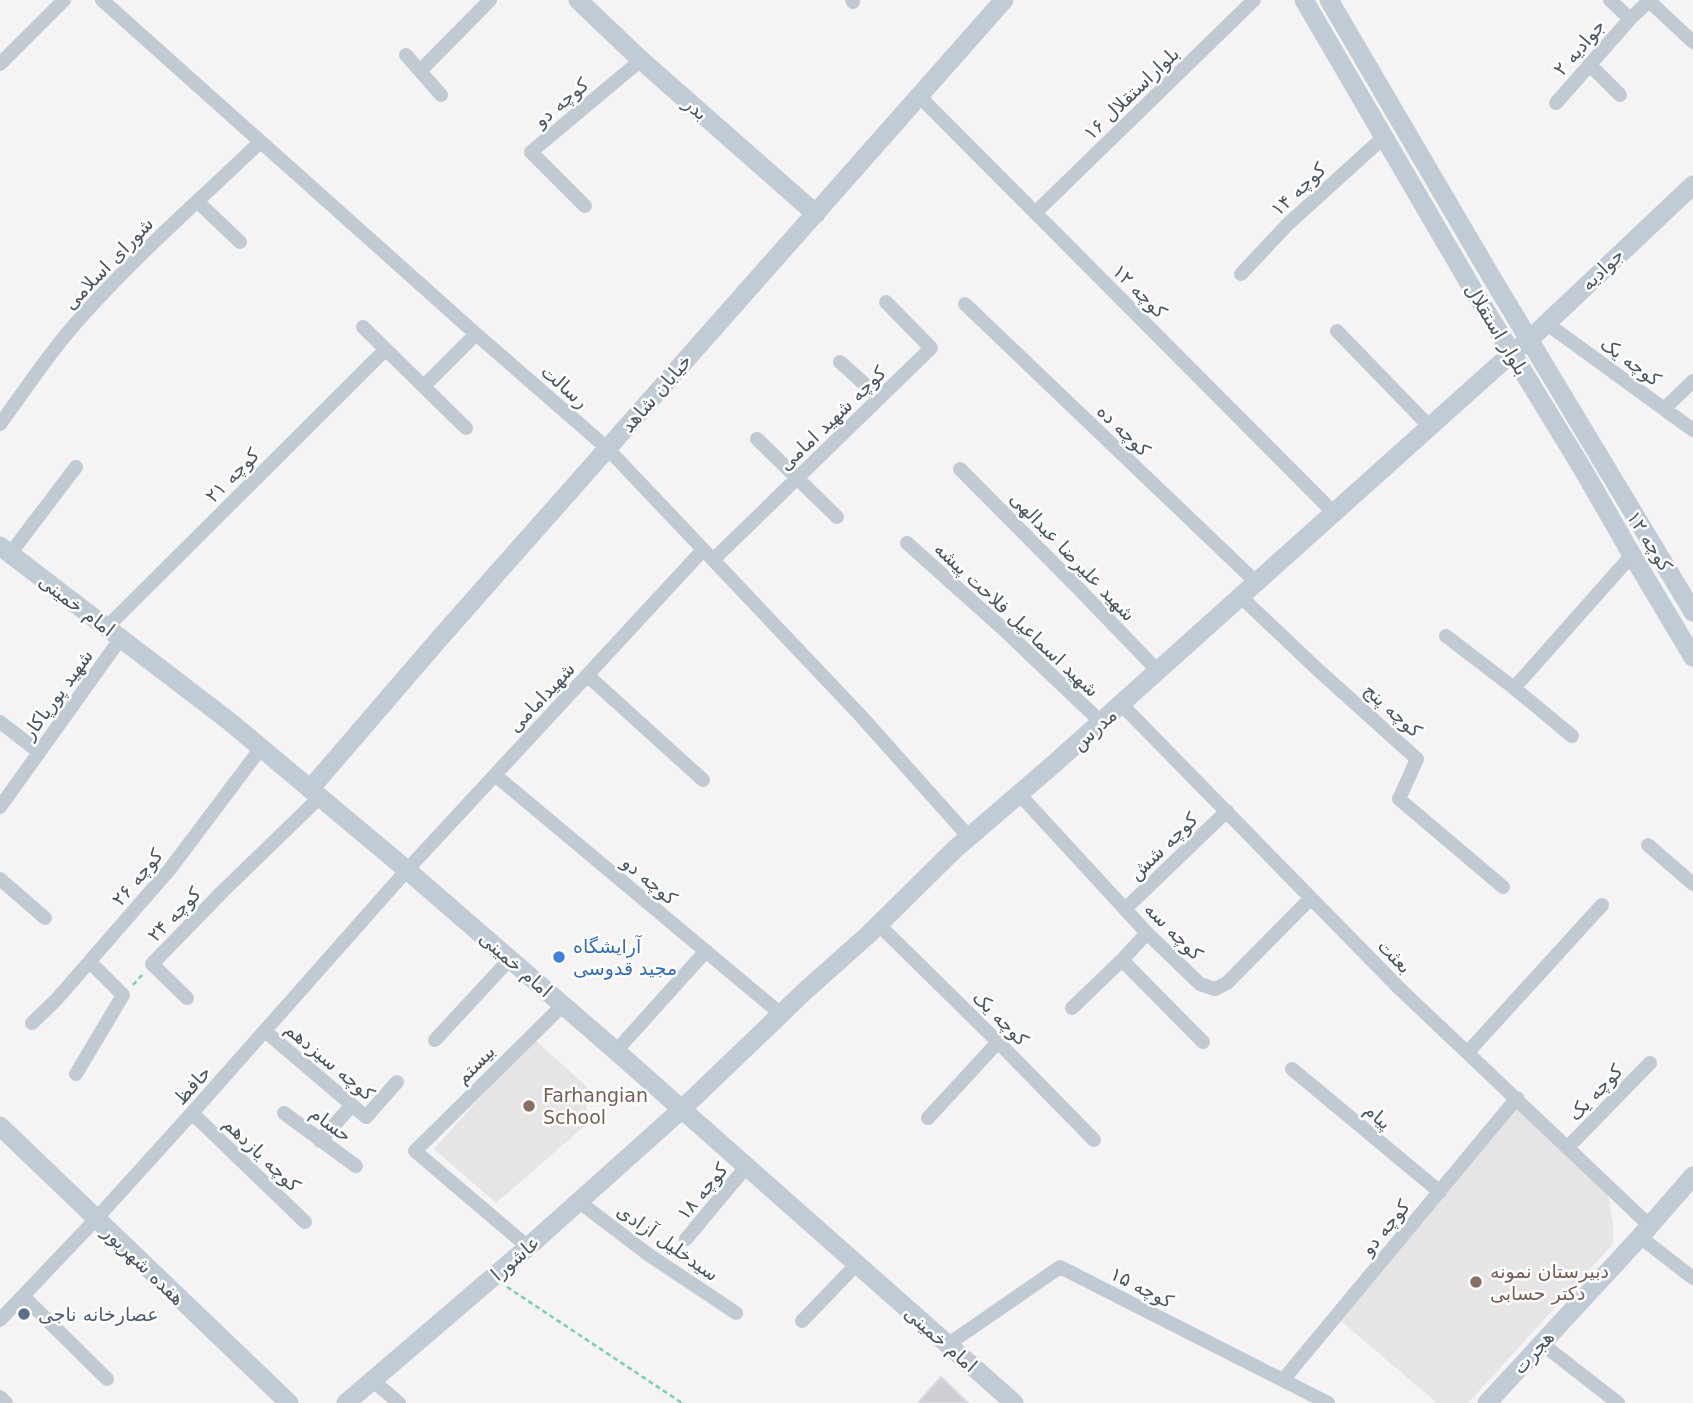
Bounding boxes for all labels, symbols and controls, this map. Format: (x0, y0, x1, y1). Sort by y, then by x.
street label: جوادیه ۲ (1549, 14, 1610, 80)
street label: بلواراستقلال ۱۶ (1079, 42, 1184, 145)
street label: کوچه دو (528, 72, 594, 133)
street label: بدر (678, 91, 712, 125)
street label: کوچه ۱۴ (1266, 157, 1331, 221)
street label: شورای اسلامی (59, 212, 158, 314)
street label: جوادیه (1576, 243, 1629, 295)
street label: کوچه ۱۲ (1108, 259, 1172, 324)
street label: بلوار استقلال (1460, 279, 1533, 380)
street label: کوچه یک (1596, 332, 1666, 392)
street label: خیابان شاهد (616, 350, 696, 436)
street label: رسالت (536, 360, 593, 413)
street label: کوچه شهید امامی (774, 361, 892, 475)
street label: کوچه ده (1092, 399, 1156, 462)
street label: کوچه ۲۱ (200, 443, 265, 507)
street label: شهید علیرضا عبدالهی (1005, 487, 1140, 626)
street label: کوچه ۱۲ (1622, 507, 1678, 577)
street label: شهید اسماعیل فلاحت پیشه (929, 537, 1104, 702)
street label: امام خمینی (34, 569, 119, 641)
street label: شهید پورپاکار (16, 645, 98, 745)
street label: شهیدامامی (503, 657, 580, 737)
street label: کوچه پنج (1359, 678, 1427, 743)
street label: مدرس (1067, 703, 1122, 755)
street label: کوچه شش (1124, 807, 1203, 885)
street label: کوچه ۲۶ (107, 843, 168, 910)
street label: کوچه دو (617, 850, 682, 911)
street label: کوچه ۲۴ (143, 881, 207, 947)
street label: کوچه سه (1140, 897, 1208, 966)
street label: امام خمینی (475, 926, 557, 1002)
place label: آرایشگاه مجید قدوسی (573, 934, 677, 980)
street label: بعثت (1374, 934, 1416, 978)
marker: آرایشگاه مجید قدوسی (551, 949, 567, 965)
street label: کوچه یک (968, 986, 1034, 1052)
street label: کوچه سیزدهم (280, 1017, 380, 1106)
street label: بیستم (451, 1040, 500, 1089)
street label: کوچه یک (1563, 1059, 1628, 1125)
street label: حافظ (169, 1061, 215, 1109)
place label: Farhangian School (543, 1084, 648, 1128)
marker: Farhangian School (521, 1098, 537, 1114)
street label: پیام (1359, 1098, 1396, 1134)
street label: حسام (305, 1102, 356, 1147)
street label: کوچه یازدهم (218, 1112, 306, 1197)
street label: کوچه ۱۸ (672, 1157, 733, 1224)
street label: کوچه دو (1355, 1195, 1416, 1260)
street label: سیدخلیل آزادی (612, 1198, 724, 1286)
street label: هفده شهریور (97, 1220, 189, 1310)
street label: عاشورا (486, 1231, 545, 1286)
place label: دبیرستان نمونه دکتر حسابی (1490, 1260, 1609, 1305)
street label: کوچه ۱۵ (1107, 1262, 1178, 1313)
marker: دبیرستان نمونه دکتر حسابی (1468, 1274, 1484, 1290)
street label: امام خمینی (900, 1301, 982, 1377)
place label: عصارخانه ناجی (38, 1303, 159, 1326)
marker: عصارخانه ناجی (16, 1306, 32, 1322)
street label: هجرت (1508, 1326, 1559, 1379)

